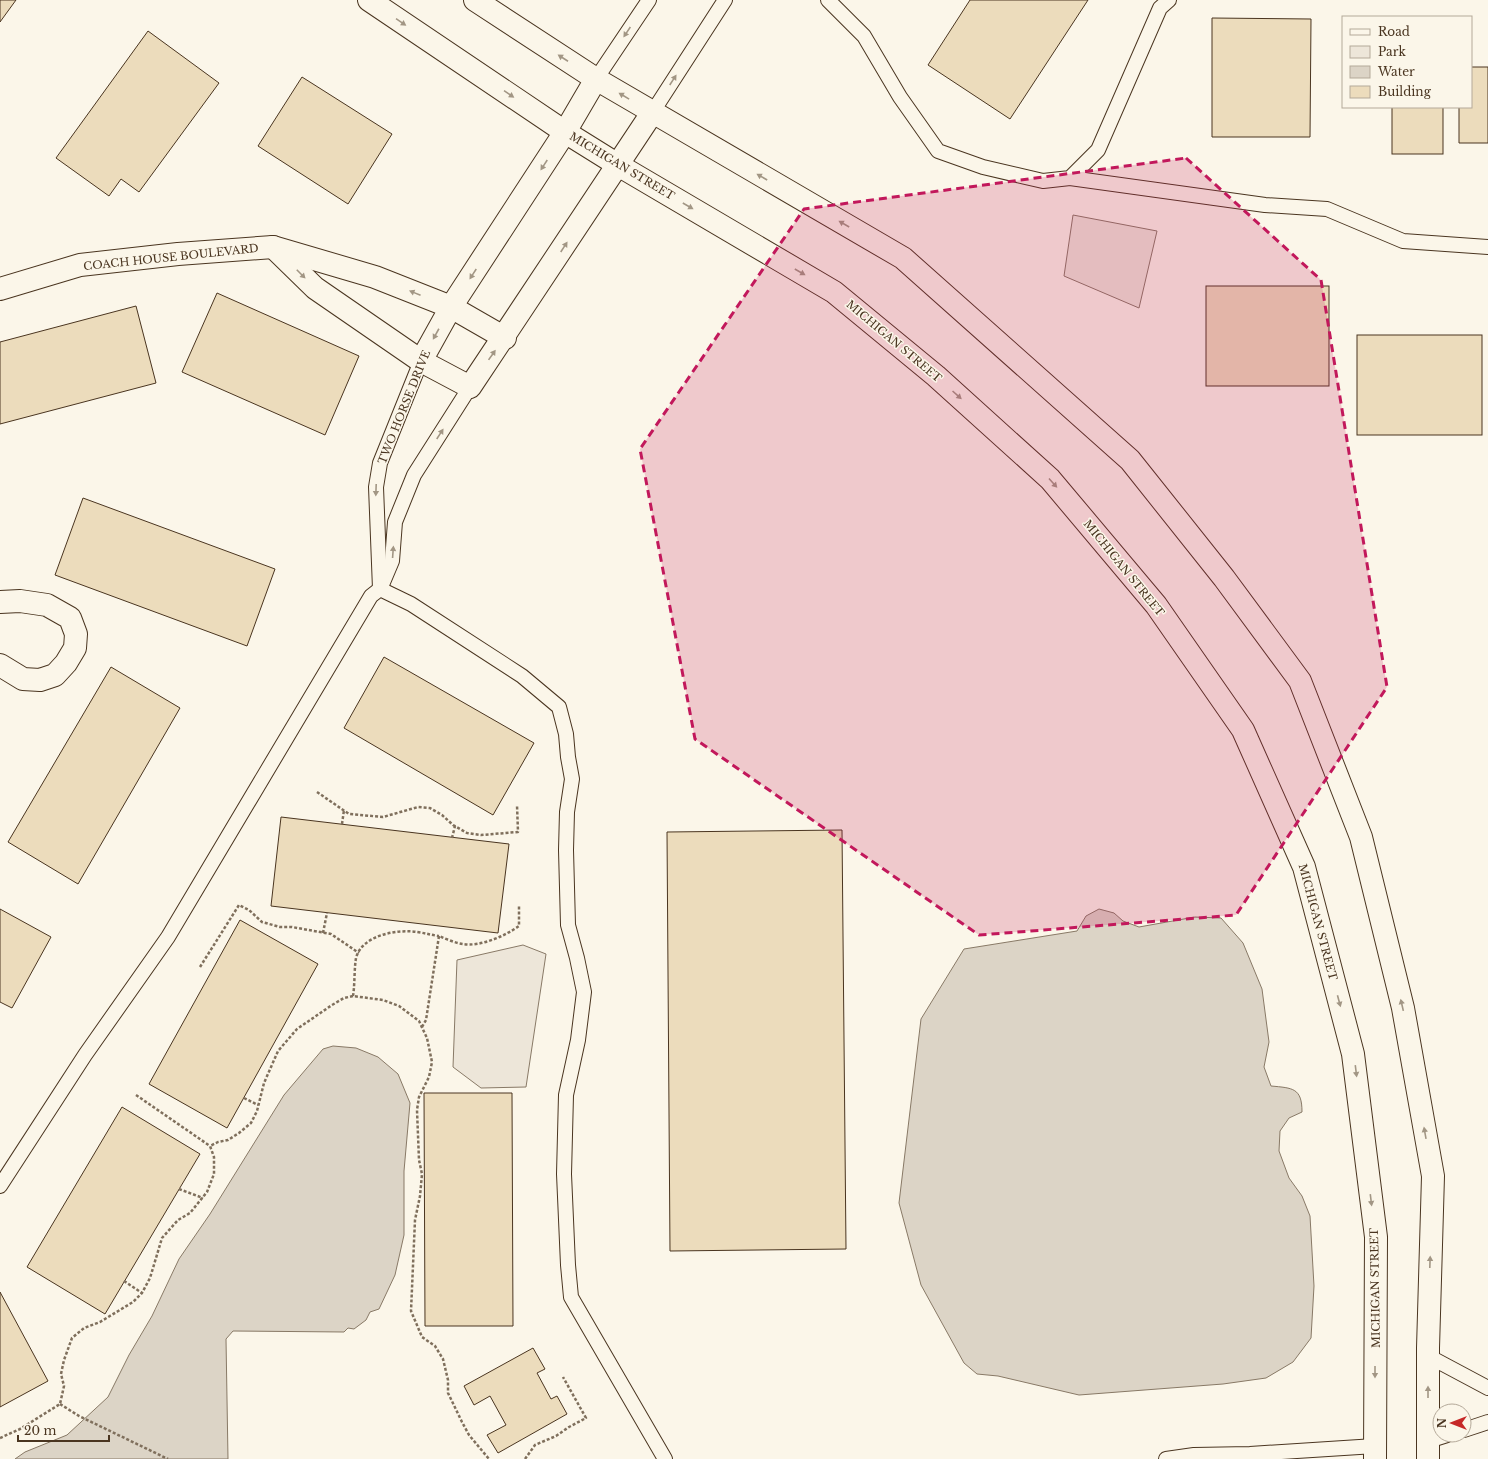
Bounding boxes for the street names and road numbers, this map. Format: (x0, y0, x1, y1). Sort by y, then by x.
street label: MICHIGAN STREET (567, 129, 677, 203)
street label: COACH HOUSE BOULEVARD (83, 241, 260, 273)
street label: MICHIGAN STREET (843, 297, 945, 385)
street label: TWO HORSE DRIVE (375, 348, 433, 466)
street label: MICHIGAN STREET (1081, 517, 1167, 619)
street label: MICHIGAN STREET (1296, 862, 1340, 982)
street label: MICHIGAN STREET (1367, 1228, 1383, 1348)

